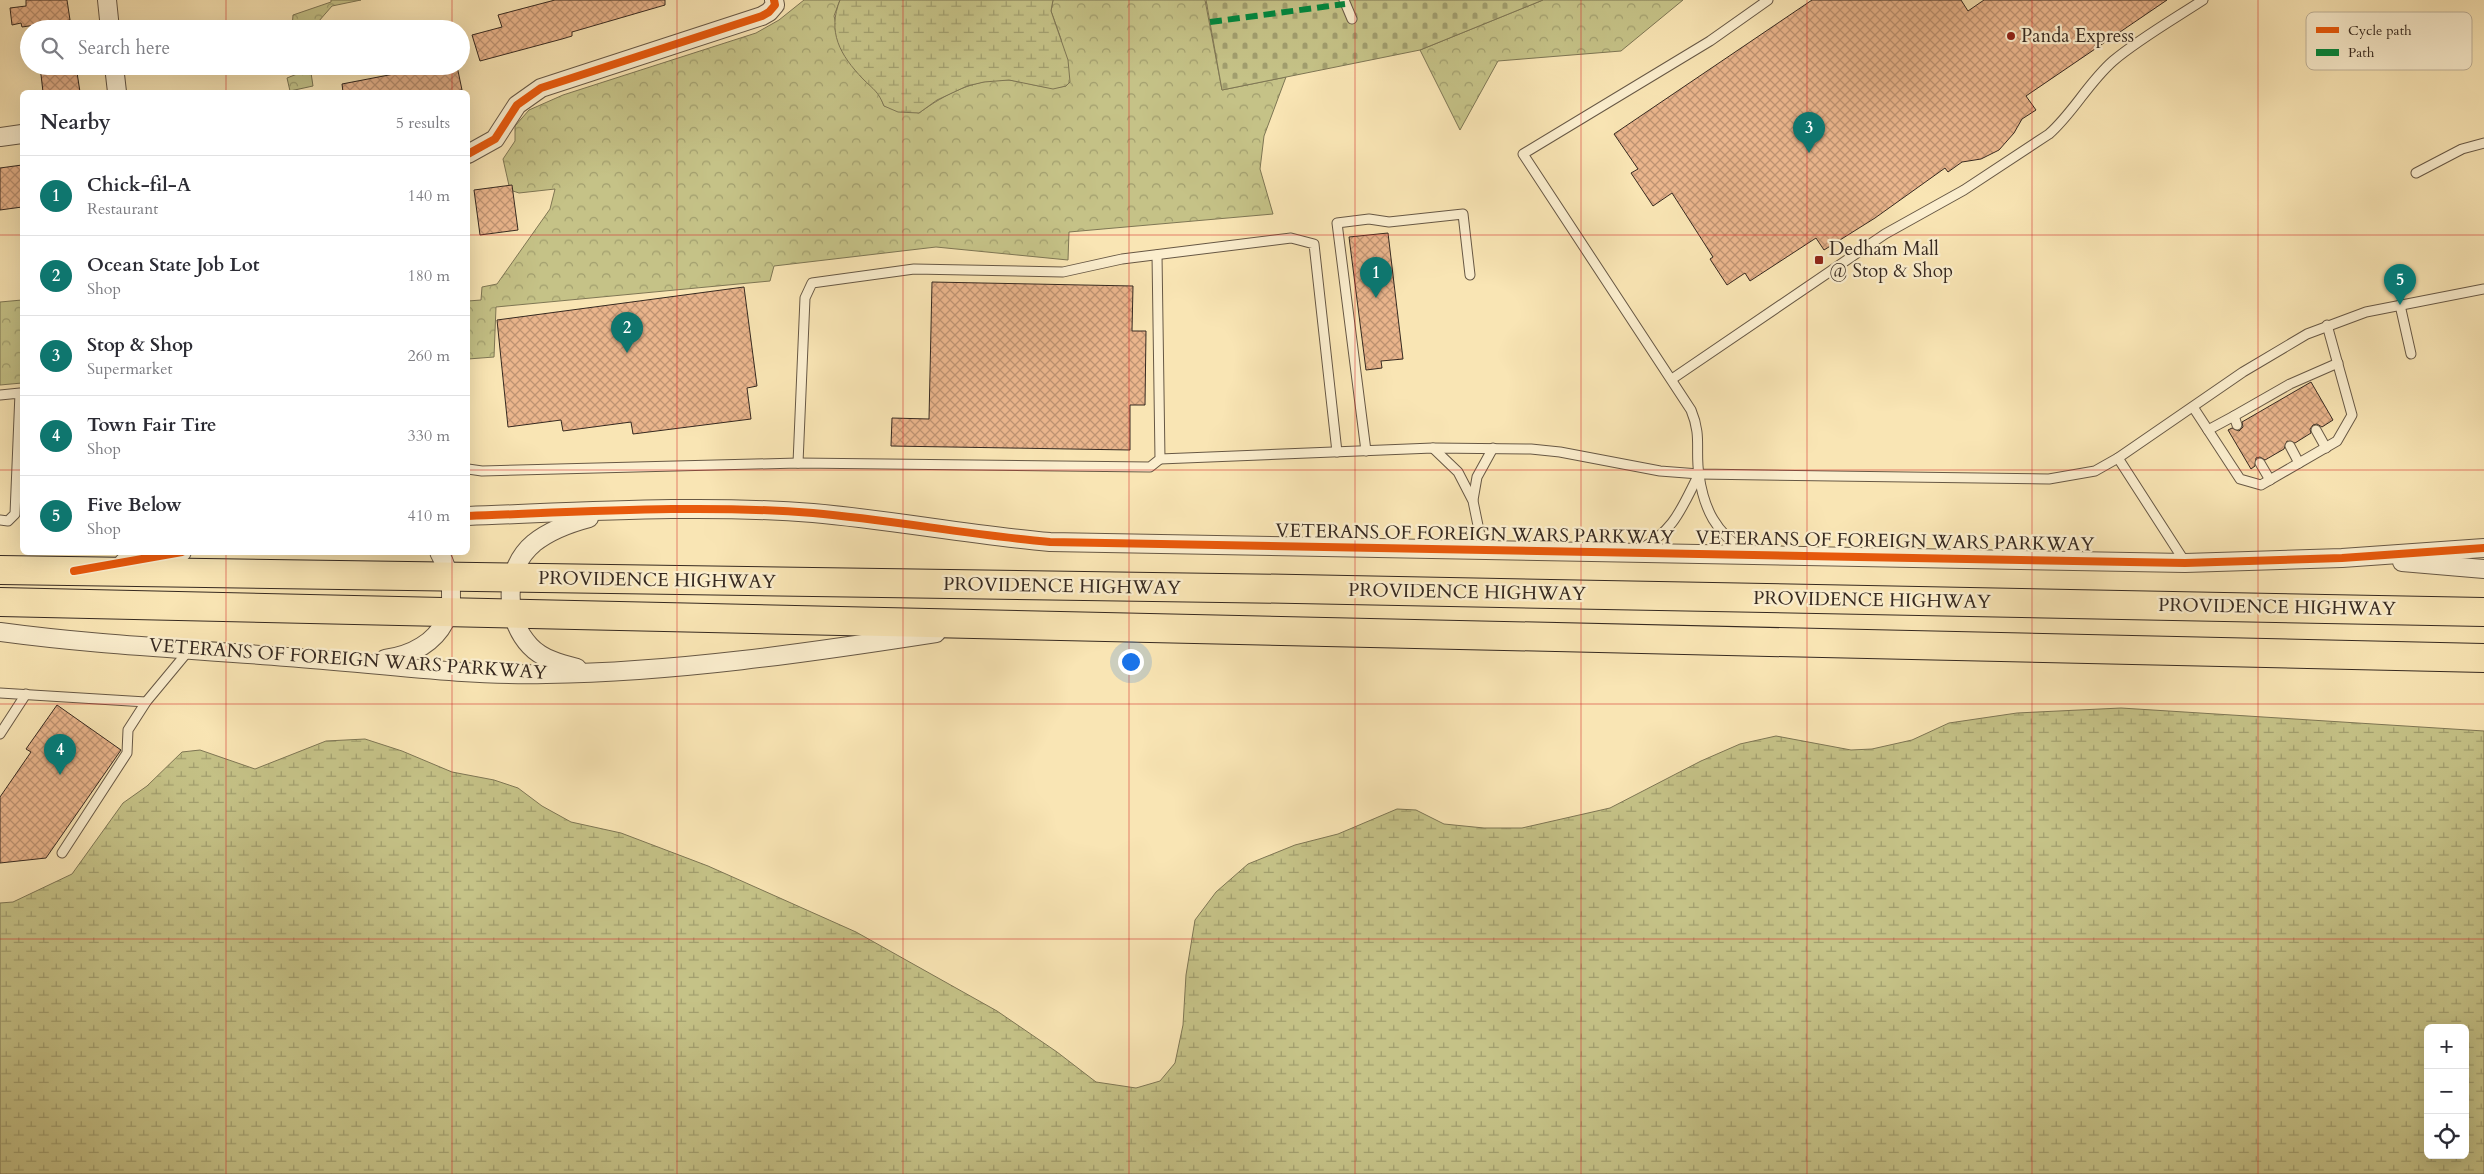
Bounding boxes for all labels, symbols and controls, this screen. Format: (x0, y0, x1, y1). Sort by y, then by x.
legend (2306, 12, 2472, 70)
search box (20, 20, 470, 75)
text: Cycle path (2348, 21, 2412, 40)
place label: Panda Express (2021, 23, 2134, 49)
marker: Panda Express (2005, 30, 2017, 42)
icon: search (38, 34, 66, 62)
text: Search here (78, 35, 170, 61)
text: Path (2348, 43, 2375, 62)
text: Nearby (40, 108, 111, 137)
text: 5 results (396, 112, 450, 134)
pin: 3 (1793, 112, 1825, 153)
text: Chick-fil-A (87, 172, 191, 198)
text: 1 (52, 185, 60, 207)
text: 140 m (408, 185, 450, 207)
text: Restaurant (87, 198, 158, 220)
place label: Dedham Mall @ Stop & Shop (1829, 236, 1953, 284)
text: Ocean State Job Lot (87, 252, 259, 278)
marker: Dedham Mall @ Stop & Shop (1813, 254, 1825, 266)
pin: 1 (1360, 257, 1392, 298)
pin: 5 (2384, 264, 2416, 305)
text: 2 (52, 265, 60, 287)
text: 180 m (408, 265, 450, 287)
text: Shop (87, 278, 121, 300)
pin: 2 (611, 312, 643, 353)
text: Stop & Shop (87, 332, 193, 358)
text: 3 (52, 345, 60, 367)
text: 260 m (408, 345, 450, 367)
text: Supermarket (87, 358, 173, 380)
text: Town Fair Tire (87, 412, 217, 438)
text: 4 (52, 425, 60, 447)
text: 330 m (408, 425, 450, 447)
text: Shop (87, 438, 121, 460)
text: Five Below (87, 492, 182, 518)
text: 5 (52, 505, 60, 527)
text: 410 m (408, 505, 450, 527)
text: Shop (87, 518, 121, 540)
street label: VETERANS OF FOREIGN WARS PARKWAY (1275, 518, 1676, 550)
street label: VETERANS OF FOREIGN WARS PARKWAY (1695, 525, 2096, 557)
street label: PROVIDENCE HIGHWAY (538, 565, 777, 595)
street label: PROVIDENCE HIGHWAY (943, 571, 1182, 601)
street label: PROVIDENCE HIGHWAY (1348, 577, 1587, 607)
street label: PROVIDENCE HIGHWAY (1753, 585, 1992, 615)
street label: PROVIDENCE HIGHWAY (2158, 592, 2397, 622)
street label: VETERANS OF FOREIGN WARS PARKWAY (148, 632, 549, 686)
your location (1118, 649, 1144, 675)
pin: 4 (44, 734, 76, 775)
map controls (2424, 1024, 2469, 1159)
button: + (2424, 1024, 2469, 1069)
button: − (2424, 1069, 2469, 1114)
button: locate (2424, 1114, 2469, 1159)

